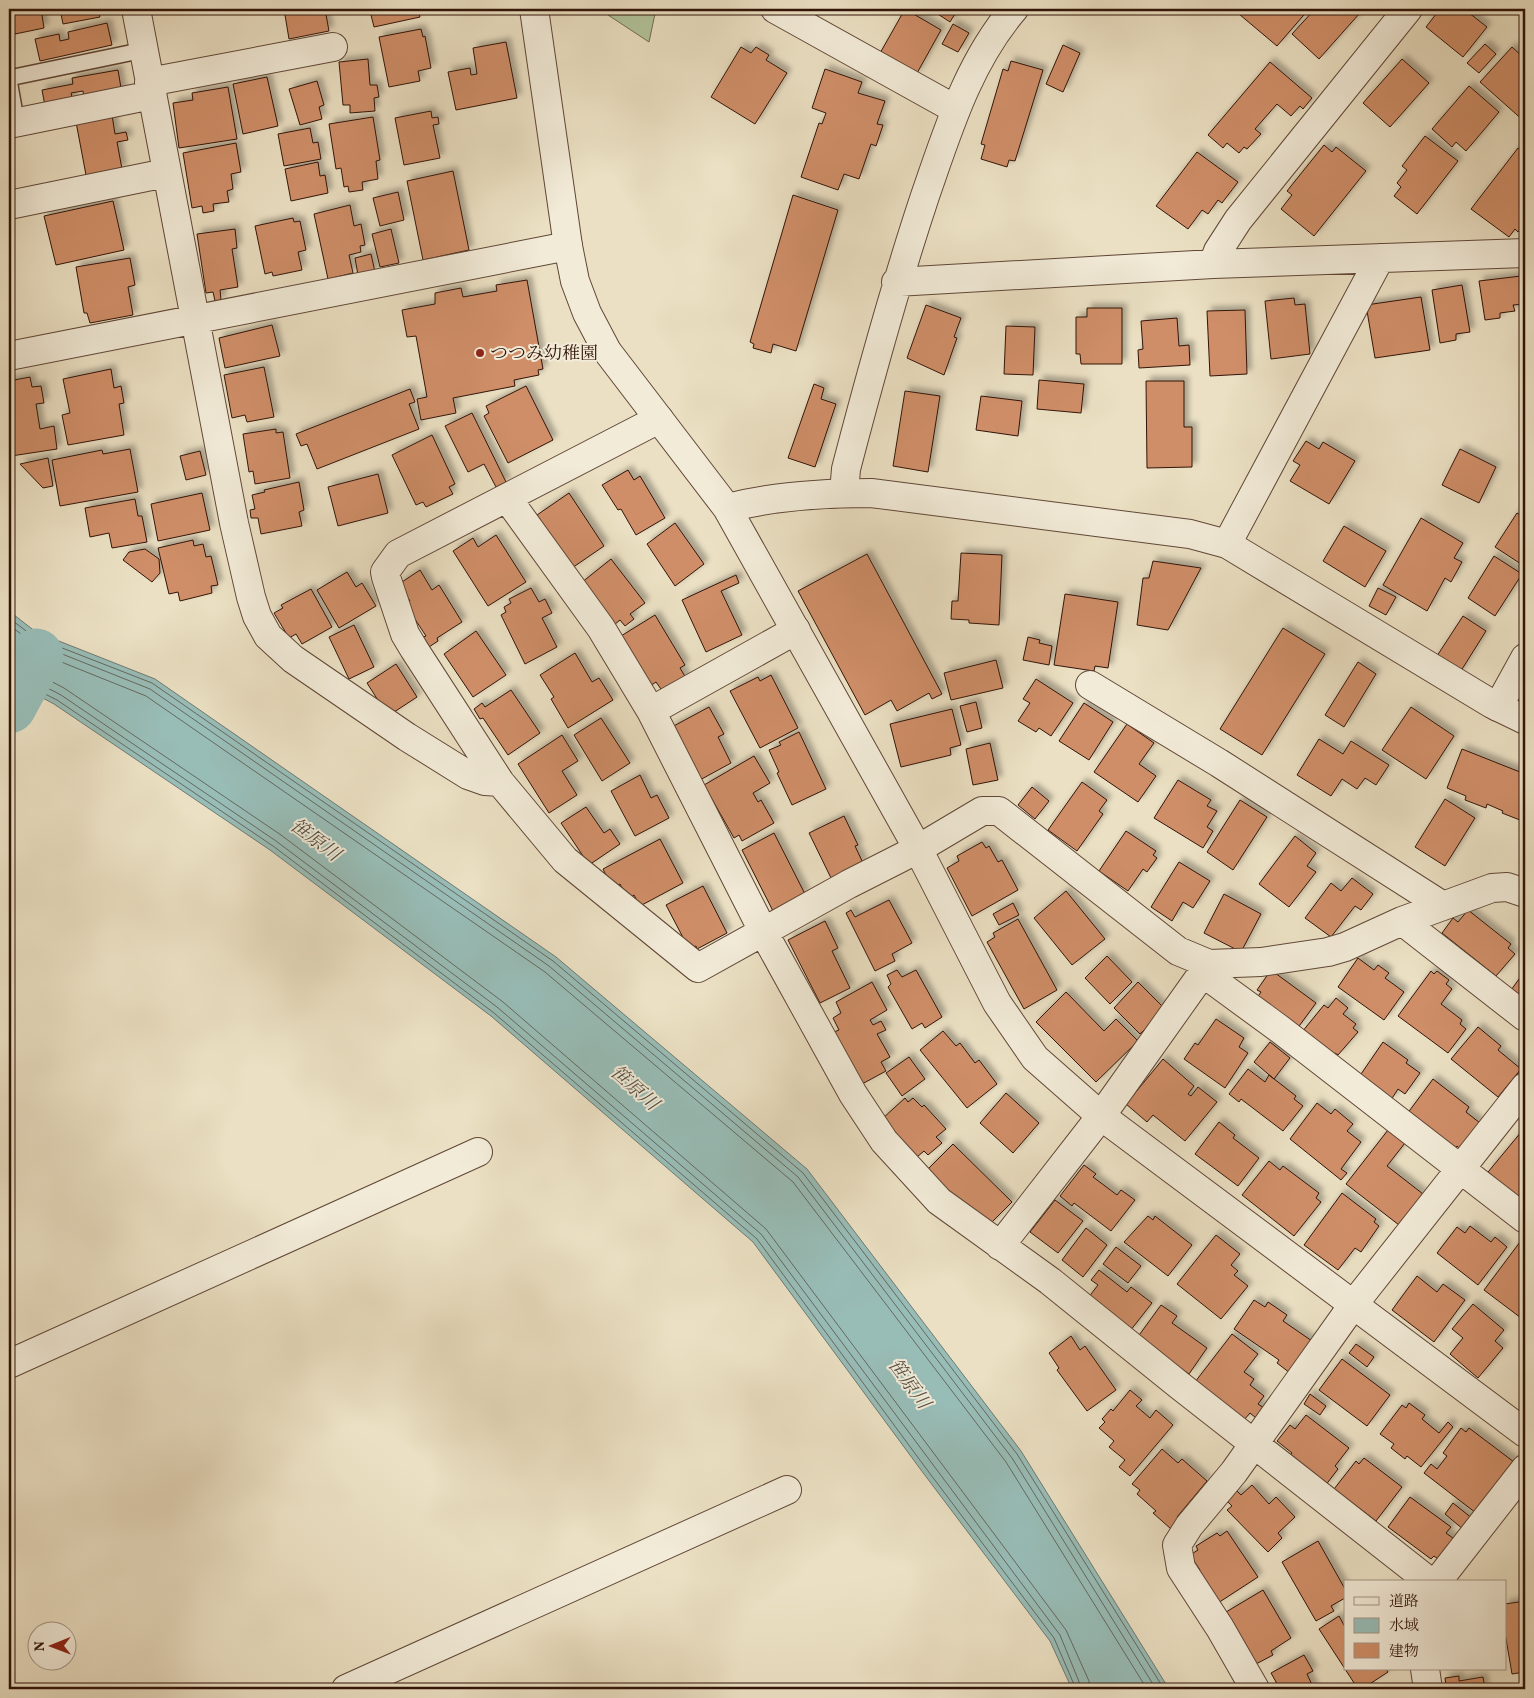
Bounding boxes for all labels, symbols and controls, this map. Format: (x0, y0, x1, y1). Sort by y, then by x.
place label: つつみ幼稚園 (490, 342, 598, 367)
marker: つつみ幼稚園 (474, 347, 486, 359)
water label: 笹原川 (284, 813, 347, 869)
water label: 笹原川 (604, 1060, 665, 1119)
water label: 笹原川 (881, 1353, 937, 1416)
legend (1344, 1580, 1506, 1670)
text: 道路 (1389, 1592, 1419, 1613)
text: 水域 (1389, 1616, 1419, 1637)
north arrow (28, 1620, 78, 1670)
text: N (31, 1641, 50, 1651)
text: 建物 (1389, 1642, 1419, 1663)

